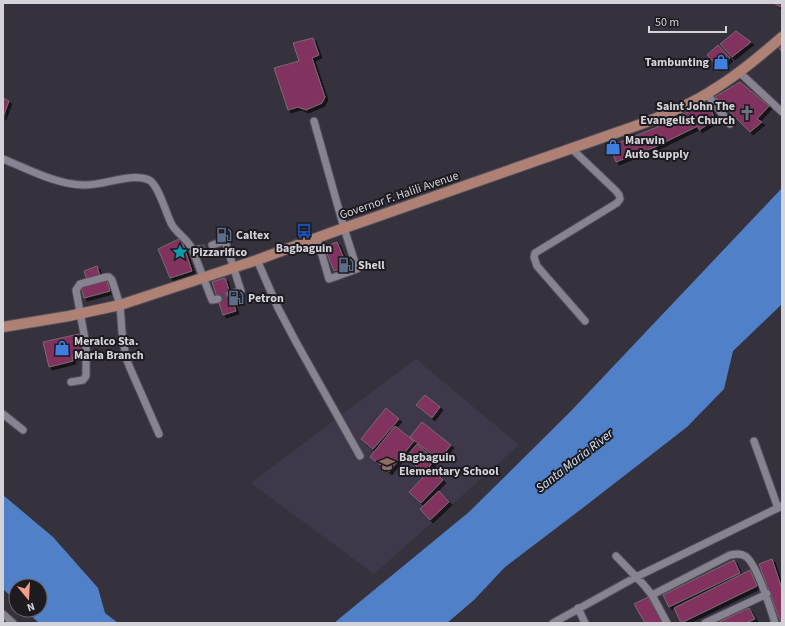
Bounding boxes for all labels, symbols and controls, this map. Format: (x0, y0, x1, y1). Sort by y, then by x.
scale bar (649, 8, 726, 34)
text: 50 m (655, 14, 679, 31)
shop icon: Tambunting (712, 53, 730, 71)
place label: Tambunting (645, 54, 710, 71)
place label: Saint John The Evangelist Church (640, 98, 735, 129)
church icon: Saint John The Evangelist Church (738, 104, 756, 122)
place label: Marwin Auto Supply (624, 132, 690, 163)
shop icon: Marwin Auto Supply (604, 138, 622, 156)
street label: Governor F. Halili Avenue (337, 167, 461, 224)
bus stop icon: Bagbaguin (295, 222, 313, 240)
fuel station icon: Caltex (215, 226, 233, 244)
place label: Caltex (236, 227, 269, 244)
place label: Bagbaguin (276, 240, 332, 257)
place icon: Pizzarifico (171, 243, 189, 261)
place label: Pizzarifico (192, 244, 247, 261)
fuel station icon: Shell (337, 256, 355, 274)
place label: Shell (358, 257, 385, 274)
fuel station icon: Petron (227, 289, 245, 307)
place label: Petron (248, 290, 284, 307)
place label: Meralco Sta. Maria Branch (74, 333, 144, 364)
shop icon: Meralco Sta. Maria Branch (53, 339, 71, 357)
water label: Santa Maria River (532, 424, 618, 497)
place label: Bagbaguin Elementary School (399, 449, 499, 480)
school or university icon: Bagbaguin Elementary School (378, 455, 396, 473)
north arrow (8, 578, 48, 618)
text: N (25, 599, 37, 615)

